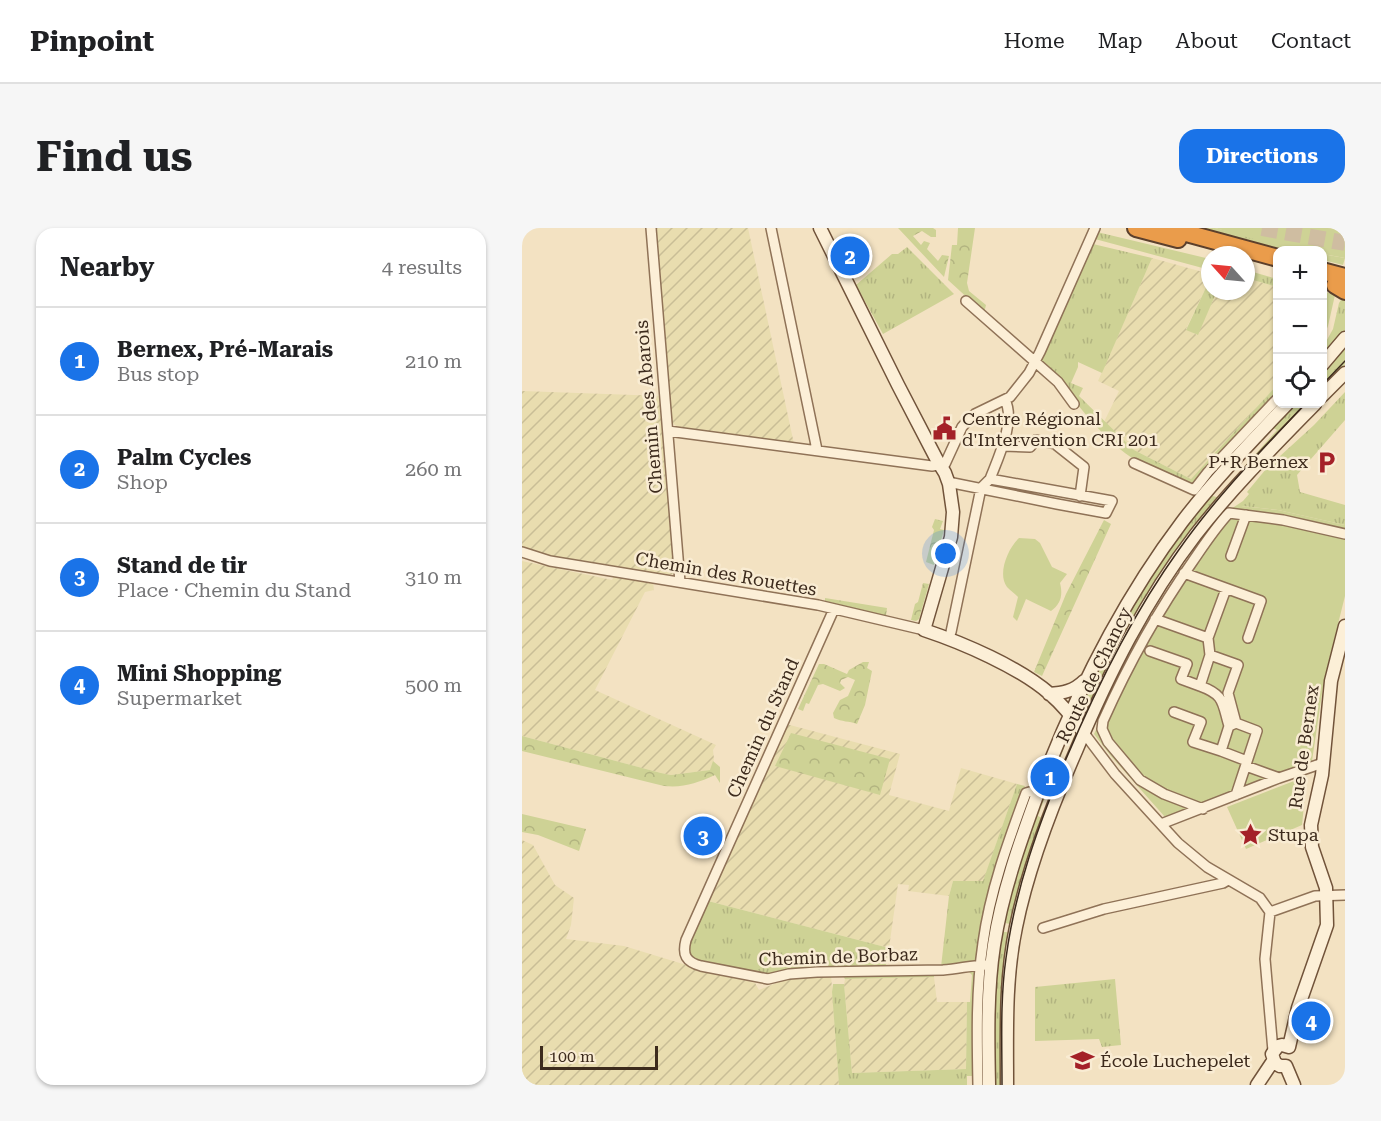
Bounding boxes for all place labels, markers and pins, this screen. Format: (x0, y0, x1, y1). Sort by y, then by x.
pin: 2 (830, 234, 870, 279)
place label: Centre Régional d'Intervention CRI 201 (962, 408, 1158, 450)
public building icon: Centre Régional d'Intervention CRI 201 (931, 416, 957, 442)
parking icon: P+R Bernex (1313, 449, 1339, 475)
place label: P+R Bernex (1208, 451, 1309, 472)
pin: 1 (1030, 754, 1070, 800)
pin: 3 (684, 814, 723, 858)
place icon: Stupa (1237, 822, 1263, 848)
place label: Stupa (1268, 824, 1319, 845)
pin: 4 (1292, 998, 1330, 1044)
school or university icon: École Luchepelet (1069, 1048, 1095, 1074)
place label: École Luchepelet (1100, 1050, 1251, 1071)

